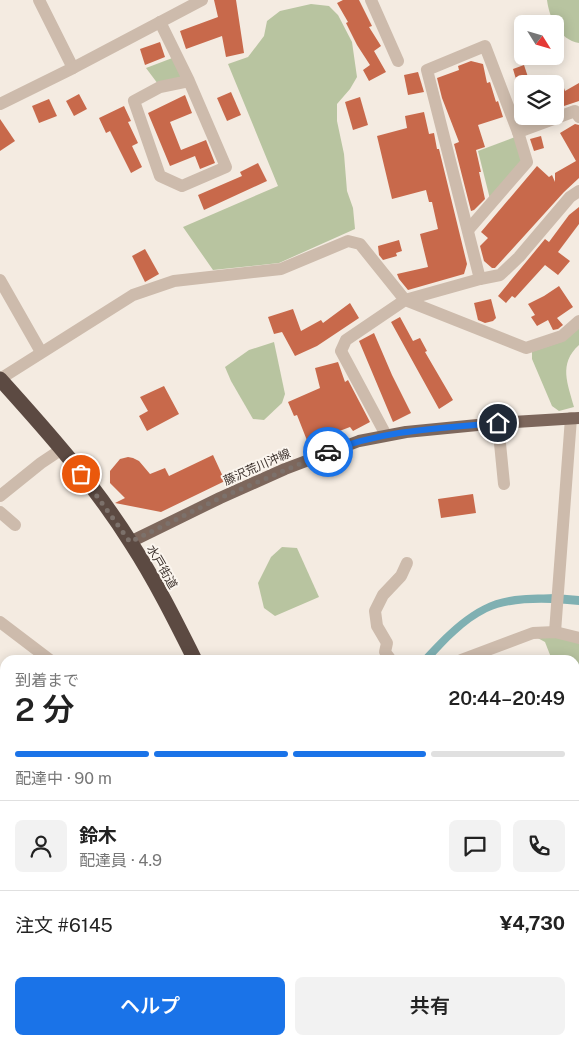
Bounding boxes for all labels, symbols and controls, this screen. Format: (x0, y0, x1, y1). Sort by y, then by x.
north arrow (514, 15, 564, 65)
map controls (514, 15, 564, 125)
button: layers (514, 75, 564, 125)
pin (477, 402, 519, 444)
icon: home (484, 409, 512, 437)
courier (303, 427, 353, 477)
icon: car (314, 438, 342, 466)
street label: 藤沢荒川沖線 (221, 446, 293, 488)
pin (60, 453, 102, 495)
icon: bag (67, 460, 95, 488)
street label: 水戸街道 (144, 543, 180, 591)
text: 到着まで (15, 671, 79, 690)
text: 20:44–20:49 (448, 687, 565, 709)
text: 2 分 (15, 691, 74, 728)
text: 配達中 · 90 m (15, 769, 112, 788)
button: person (15, 820, 67, 872)
button: chat (449, 820, 501, 872)
button: phone (513, 820, 565, 872)
text: 鈴木 (79, 824, 117, 846)
text: 配達員 · 4.9 (79, 851, 162, 870)
text: ¥4,730 (500, 912, 565, 934)
text: 注文 #6145 (15, 914, 113, 936)
button: ヘルプ (15, 977, 285, 1035)
button: 共有 (295, 977, 565, 1035)

